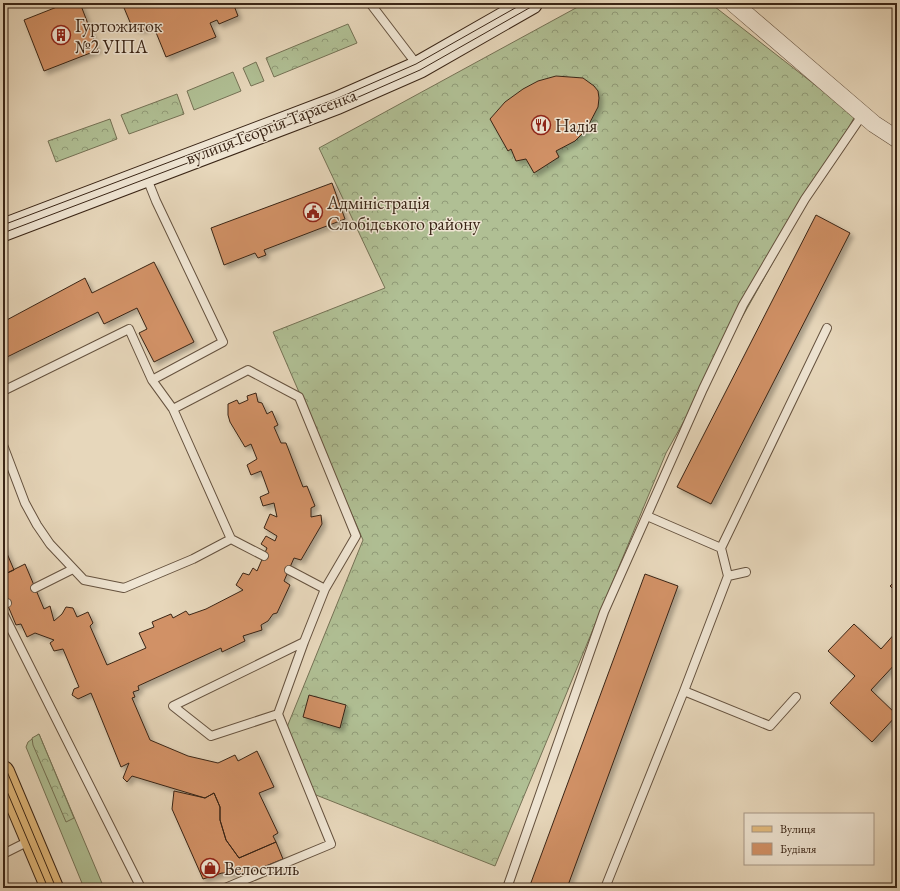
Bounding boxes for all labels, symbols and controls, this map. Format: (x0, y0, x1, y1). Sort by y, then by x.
place label: Гуртожиток №2 УІПА (75, 14, 163, 58)
building icon: Гуртожиток №2 УІПА (50, 24, 72, 46)
street label: вулиця Георгія Тарасенка (182, 82, 361, 169)
restaurant icon: Надія (530, 114, 552, 136)
place label: Надія (555, 114, 597, 137)
place label: Адміністрація Слобідського району (326, 191, 481, 235)
public building icon: Адміністрація Слобідського району (302, 201, 324, 223)
legend (744, 813, 874, 865)
text: Вулиця (780, 821, 816, 837)
text: Будівля (780, 841, 817, 857)
shop icon: Велостиль (199, 857, 221, 879)
place label: Велостиль (224, 857, 299, 880)

